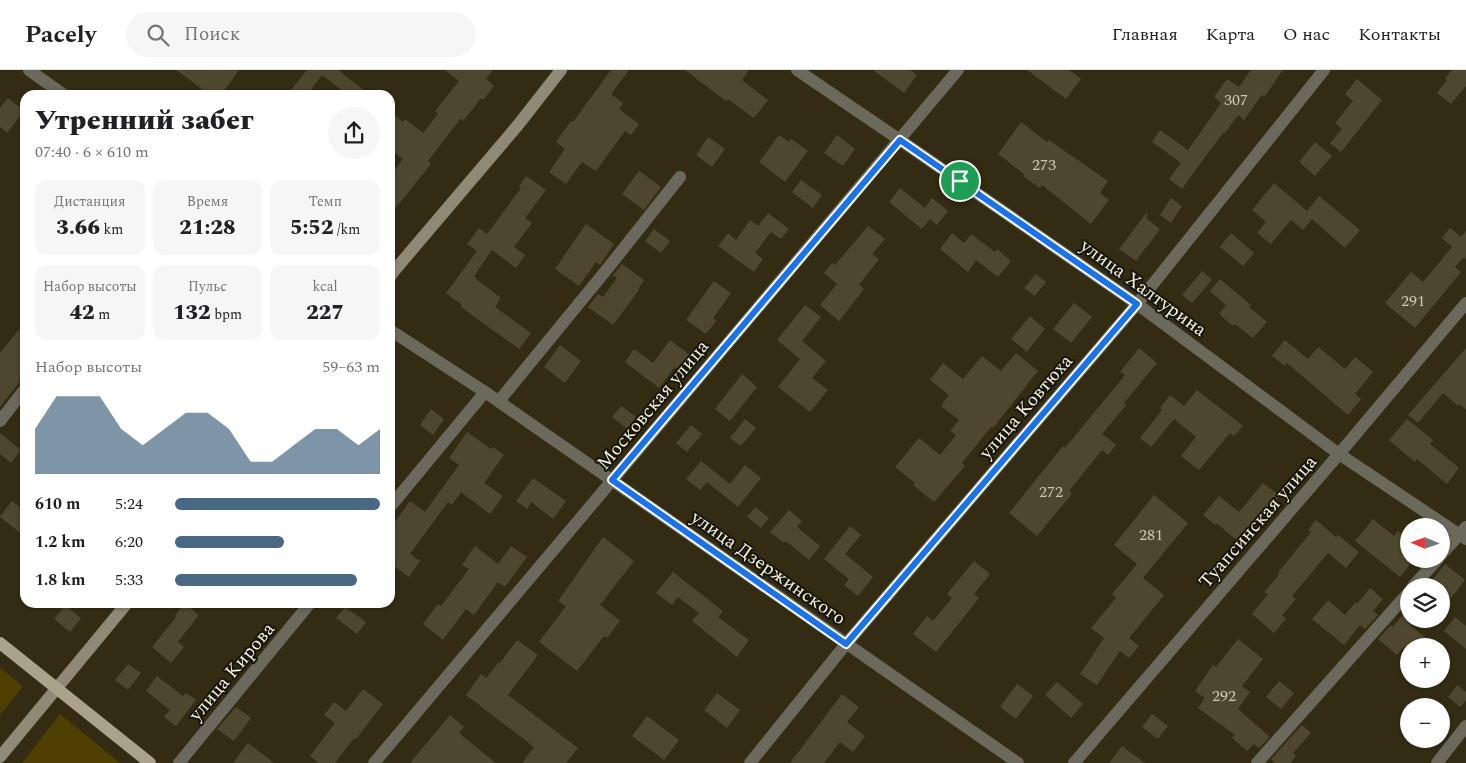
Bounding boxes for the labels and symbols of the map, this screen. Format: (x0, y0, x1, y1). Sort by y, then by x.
house number: 307 (1224, 88, 1248, 112)
house number: 273 (1032, 153, 1056, 177)
pin (939, 160, 981, 202)
street label: улица Халтурина (1073, 232, 1213, 345)
house number: 291 (1401, 289, 1425, 313)
street label: Московская улица (590, 333, 717, 477)
street label: улица Ковтюха (972, 347, 1081, 467)
street label: Туапсинская улица (1192, 448, 1325, 595)
house number: 272 (1039, 480, 1063, 504)
street label: улица Дзержинского (684, 503, 852, 633)
north arrow (1400, 518, 1450, 568)
house number: 281 (1139, 523, 1163, 547)
street label: улица Кирова (181, 616, 283, 729)
house number: 292 (1212, 684, 1236, 708)

